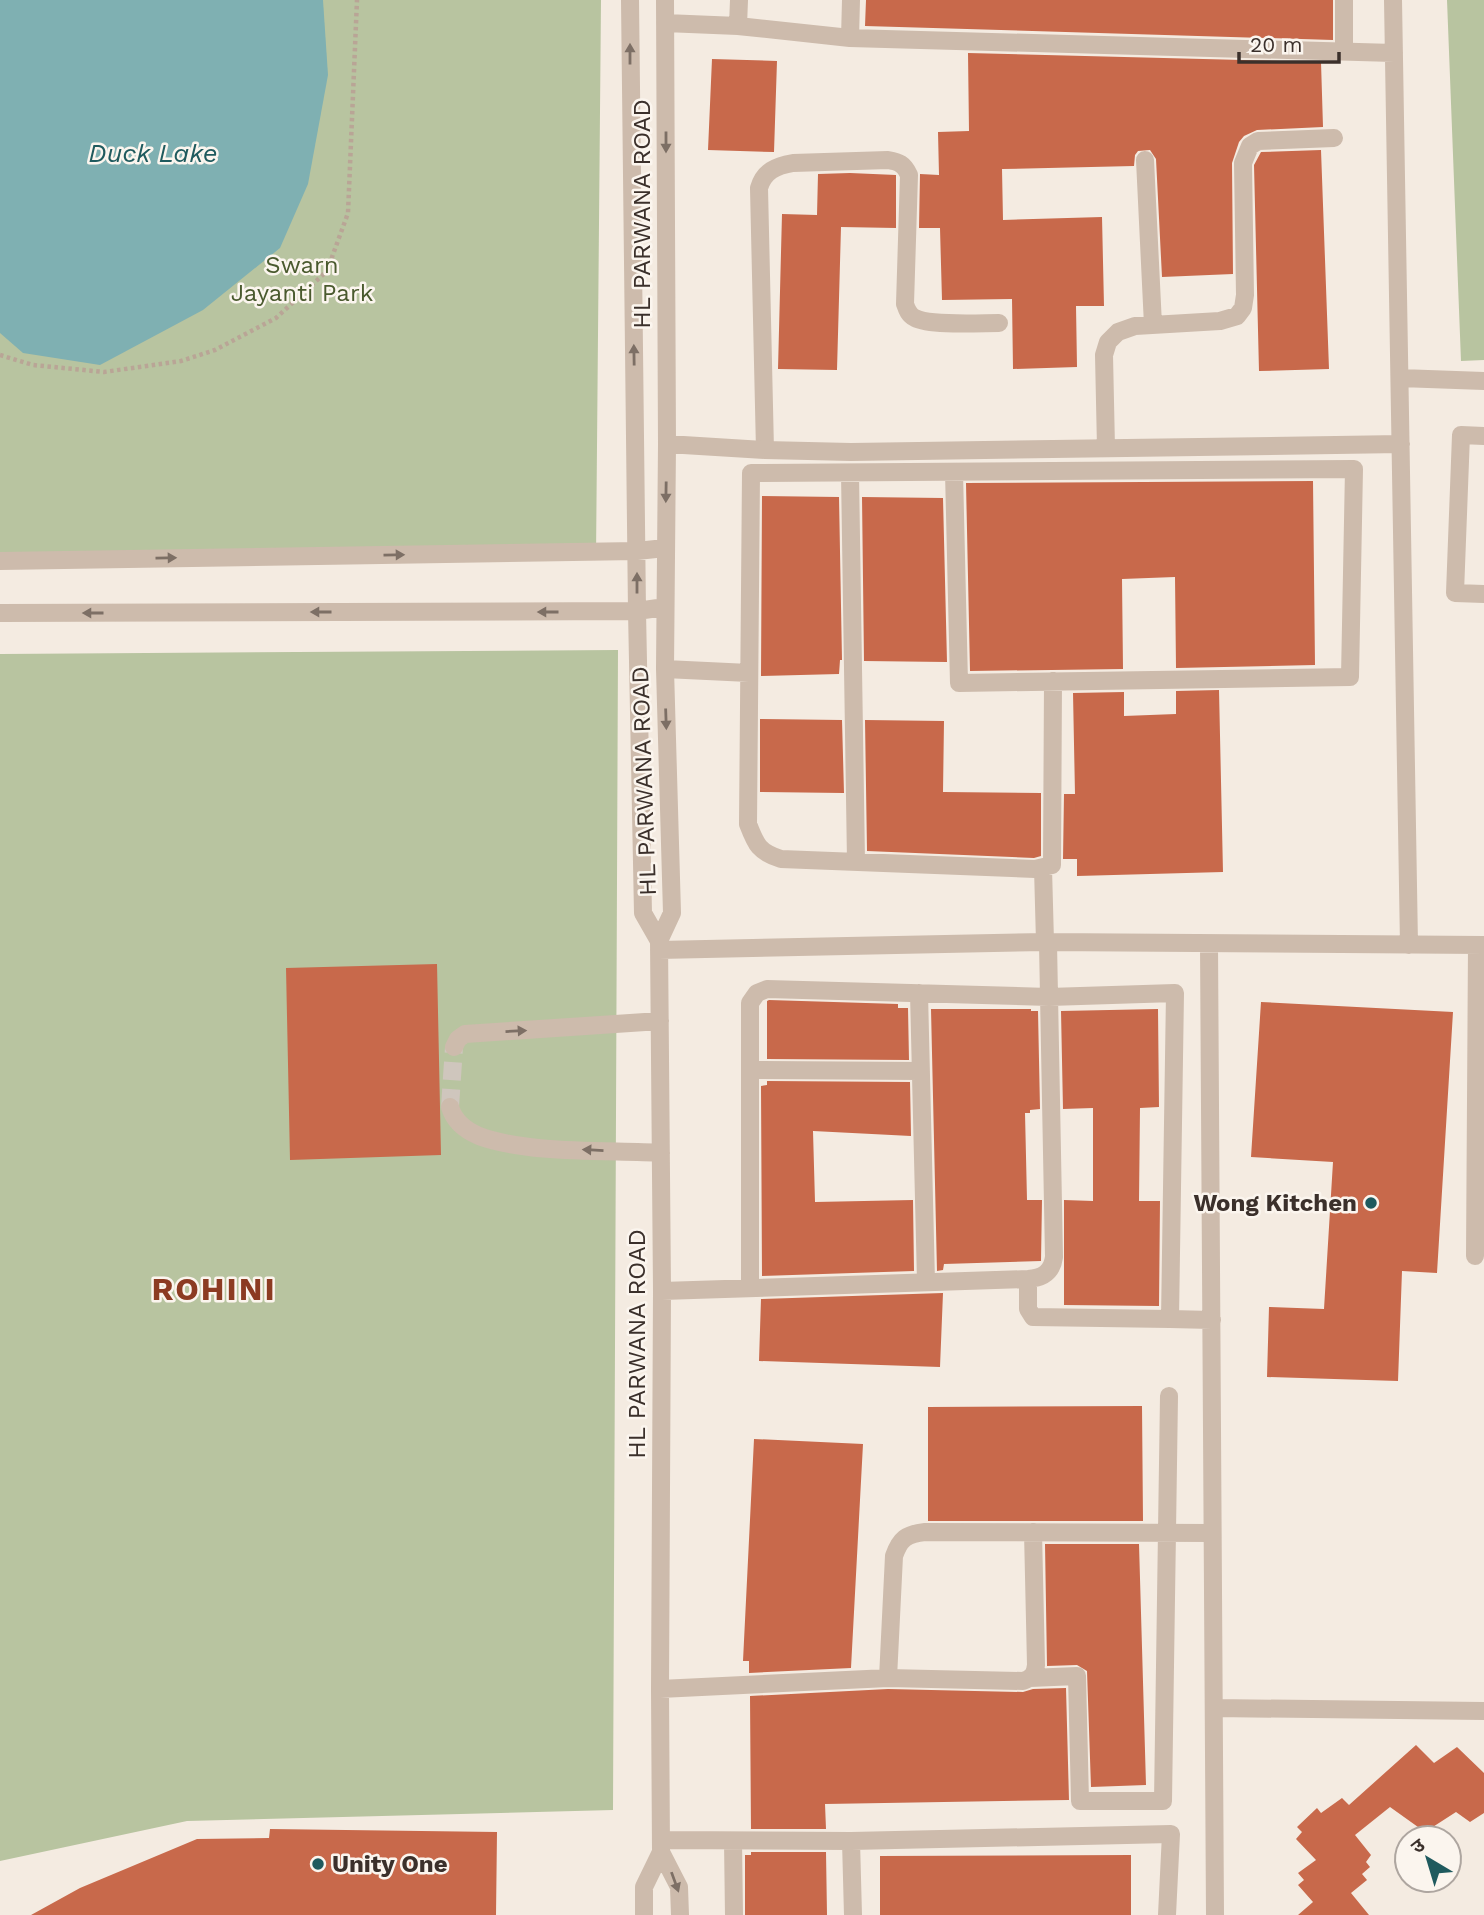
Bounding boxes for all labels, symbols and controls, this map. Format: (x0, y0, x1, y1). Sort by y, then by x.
scale bar (1239, 21, 1339, 65)
text: 20 m (1250, 32, 1302, 57)
one-way arrow (624, 43, 636, 65)
street label: HL PARWANA ROAD (628, 99, 656, 329)
one-way arrow (660, 131, 672, 153)
water label: Duck Lake (88, 138, 218, 168)
park label: Swarn Jayanti Park (231, 251, 374, 307)
one-way arrow (628, 344, 640, 366)
one-way arrow (660, 481, 672, 503)
one-way arrow (383, 549, 405, 561)
one-way arrow (155, 552, 177, 564)
one-way arrow (631, 571, 643, 593)
one-way arrow (310, 606, 332, 618)
one-way arrow (537, 606, 559, 618)
one-way arrow (82, 607, 104, 619)
street label: HL PARWANA ROAD (626, 666, 662, 896)
one-way arrow (661, 708, 672, 730)
one-way arrow (505, 1026, 527, 1037)
one-way arrow (582, 1144, 604, 1155)
place label: Wong Kitchen (1193, 1189, 1357, 1217)
marker: Wong Kitchen (1363, 1195, 1379, 1211)
street label: HL PARWANA ROAD (623, 1229, 651, 1459)
district label: ROHINI (151, 1270, 277, 1308)
north arrow (1393, 1824, 1463, 1894)
text: उ (1406, 1833, 1430, 1858)
place label: Unity One (332, 1850, 448, 1878)
marker: Unity One (310, 1856, 326, 1872)
one-way arrow (670, 1872, 681, 1893)

